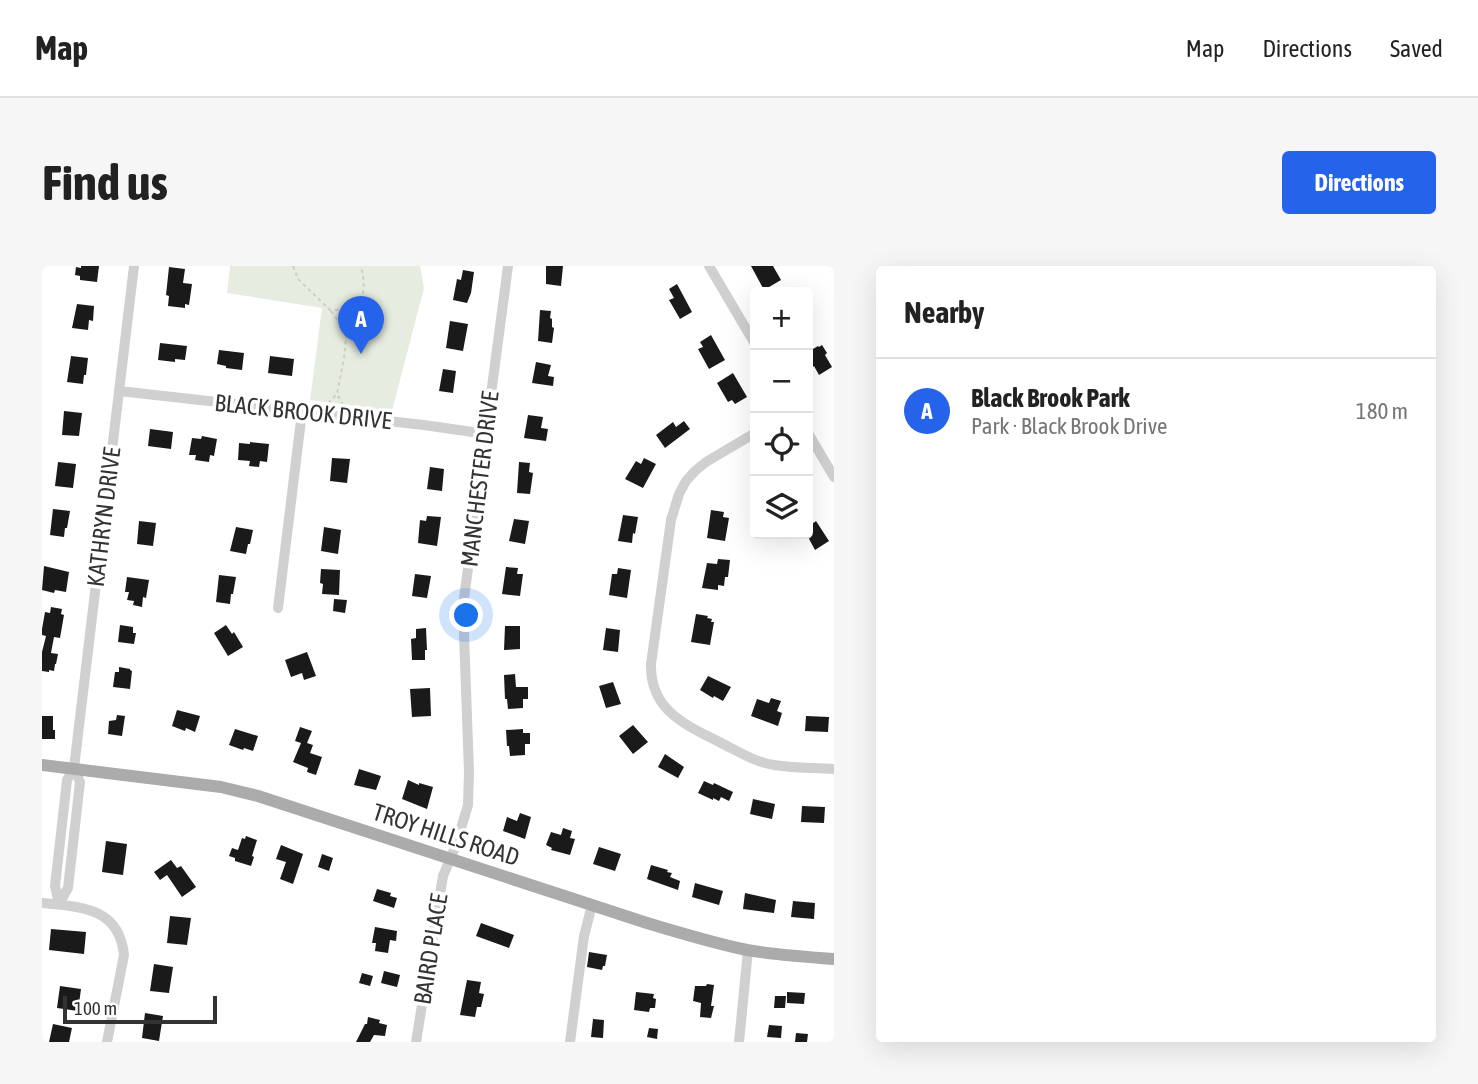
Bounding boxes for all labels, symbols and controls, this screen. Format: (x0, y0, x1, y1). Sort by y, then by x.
text: Map (35, 29, 88, 67)
text: Map (1186, 35, 1224, 62)
text: Directions (1262, 35, 1352, 62)
text: Saved (1390, 35, 1443, 62)
button: Directions (1282, 151, 1436, 214)
text: Find us (42, 154, 168, 210)
map controls (750, 287, 813, 539)
button: + (750, 287, 813, 350)
text: Nearby (904, 295, 984, 329)
pin: A (338, 296, 384, 354)
button: − (750, 350, 813, 413)
text: Black Brook Park (971, 383, 1130, 413)
street label: BLACK BROOK DRIVE (213, 389, 393, 434)
street label: MANCHESTER DRIVE (455, 390, 504, 568)
text: A (921, 398, 933, 424)
text: 180 m (1356, 398, 1408, 424)
button: locate (750, 413, 813, 476)
text: Park · Black Brook Drive (971, 413, 1167, 439)
street label: KATHRYN DRIVE (82, 446, 125, 588)
button: layers (750, 476, 813, 539)
your location (449, 598, 483, 632)
street label: TROY HILLS ROAD (369, 798, 523, 871)
street label: BAIRD PLACE (408, 892, 453, 1006)
scale bar (63, 993, 217, 1025)
text: 100 m (74, 997, 117, 1019)

